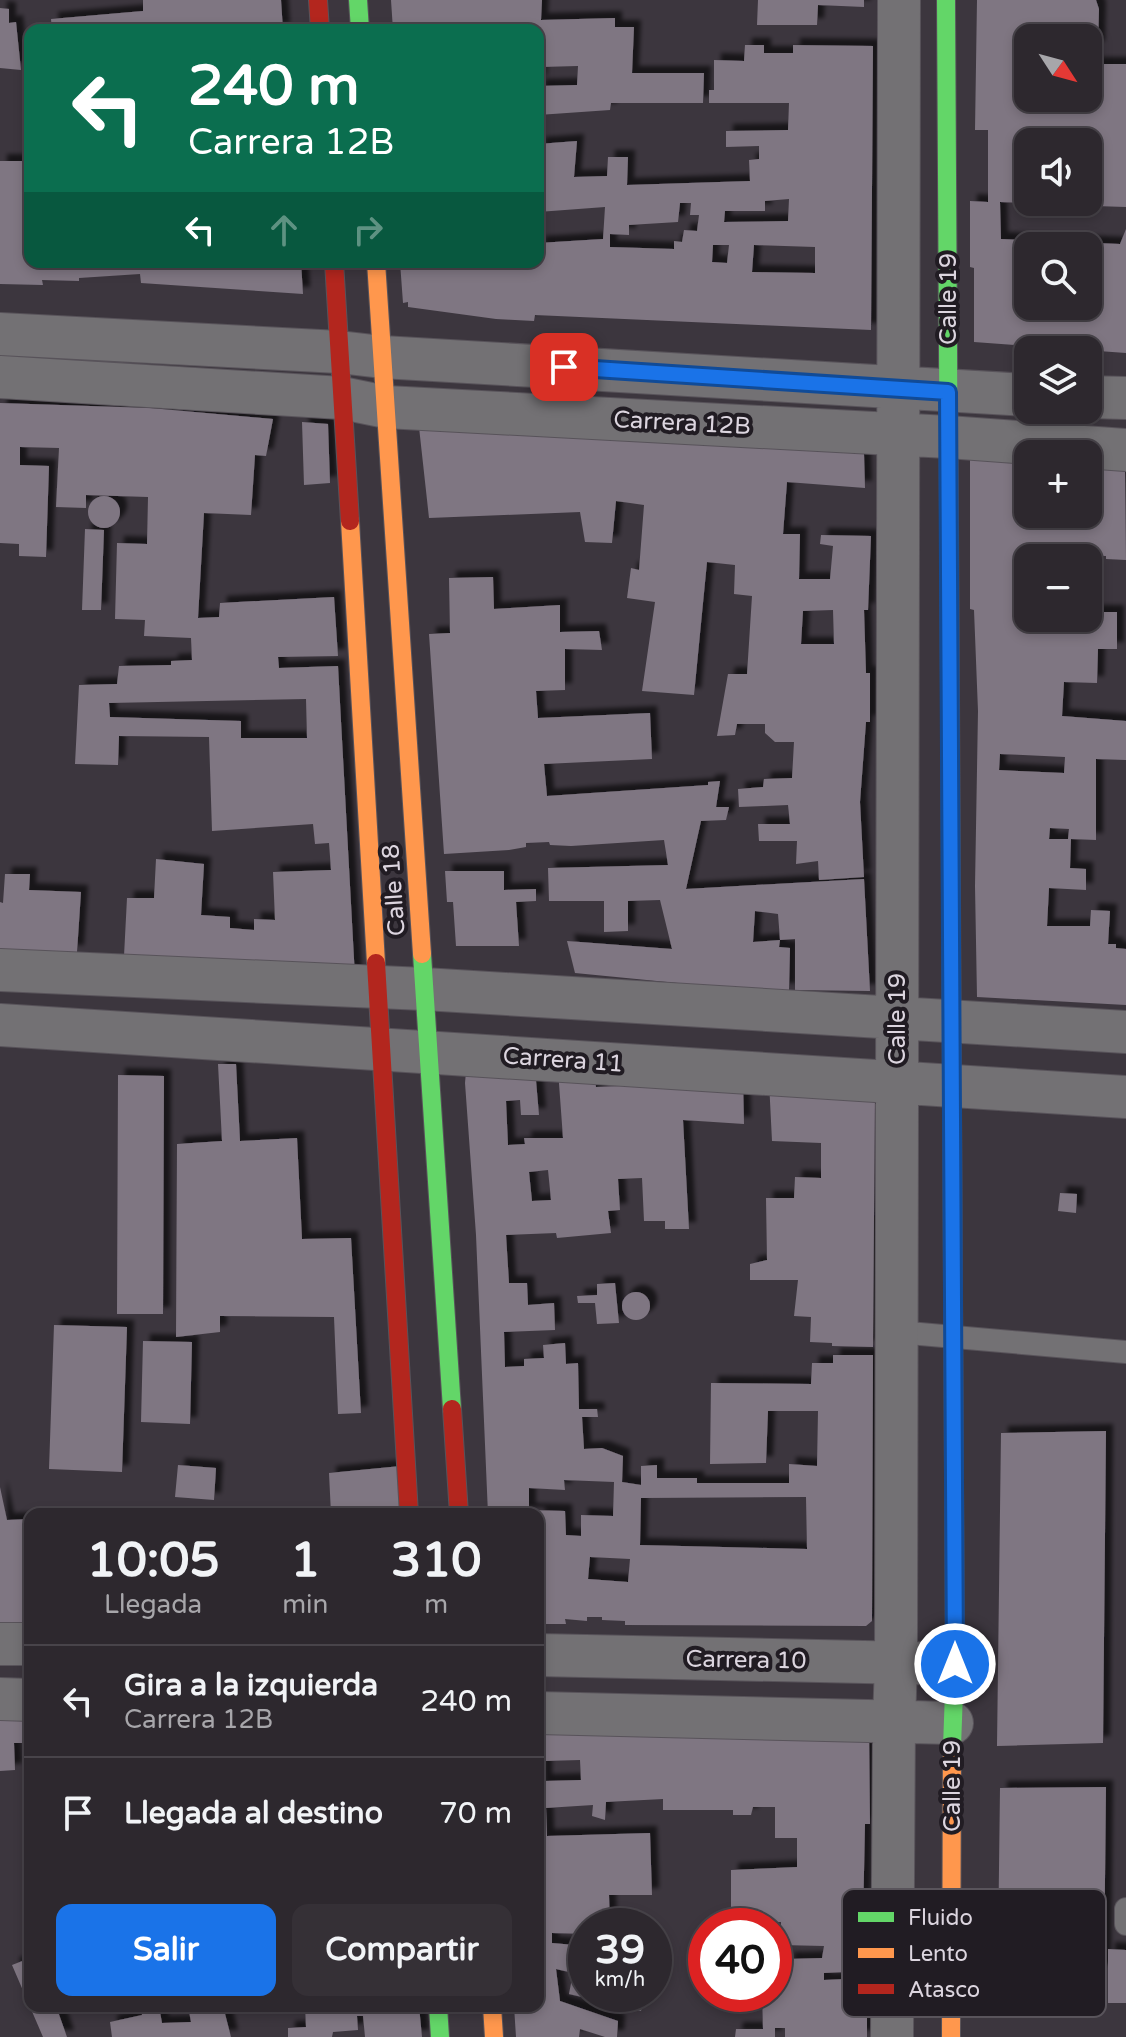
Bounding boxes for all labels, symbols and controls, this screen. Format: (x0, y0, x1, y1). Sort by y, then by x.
north arrow (1014, 24, 1102, 112)
map controls (1014, 24, 1102, 632)
text: 240 m (188, 53, 359, 120)
icon: left (56, 56, 160, 160)
text: Carrera 12B (188, 121, 394, 164)
button: sound (1014, 128, 1102, 216)
icon: left (178, 208, 222, 252)
icon: ahead (262, 208, 306, 252)
icon: right (346, 208, 390, 252)
button: search (1014, 232, 1102, 320)
street label: Calle 19 (934, 253, 963, 345)
pin (530, 333, 598, 401)
button: layers (1014, 336, 1102, 424)
icon: arrive (542, 345, 586, 389)
street label: Carrera 12B (613, 405, 751, 441)
button: + (1014, 440, 1102, 528)
button: − (1014, 544, 1102, 632)
street label: Calle 18 (376, 843, 412, 937)
street label: Calle 19 (883, 973, 912, 1065)
street label: Carrera 11 (502, 1041, 624, 1079)
text: 10:05 (87, 1532, 220, 1590)
text: 1 (290, 1532, 320, 1590)
text: 310 (391, 1532, 481, 1590)
text: Llegada (104, 1589, 202, 1620)
text: min (282, 1589, 328, 1620)
text: m (424, 1589, 448, 1620)
position arrow (913, 1622, 997, 1706)
street label: Carrera 10 (685, 1644, 807, 1676)
text: Gira a la izquierda (124, 1667, 378, 1704)
icon: left (56, 1679, 100, 1723)
text: 240 m (420, 1683, 512, 1720)
text: Carrera 12B (124, 1704, 273, 1735)
street label: Calle 19 (938, 1740, 967, 1832)
icon: arrive (56, 1791, 100, 1835)
text: Llegada al destino (124, 1795, 383, 1832)
text: 70 m (439, 1795, 512, 1832)
legend (842, 1889, 1106, 2017)
button: Salir (56, 1904, 276, 1996)
button: Compartir (292, 1904, 512, 1996)
text: Fluido (908, 1905, 973, 1931)
speed limit sign: 40 (688, 1908, 792, 2012)
text: 39 (595, 1926, 645, 1974)
text: Lento (908, 1941, 968, 1967)
text: km/h (595, 1968, 645, 1992)
text: Atasco (908, 1977, 980, 2003)

